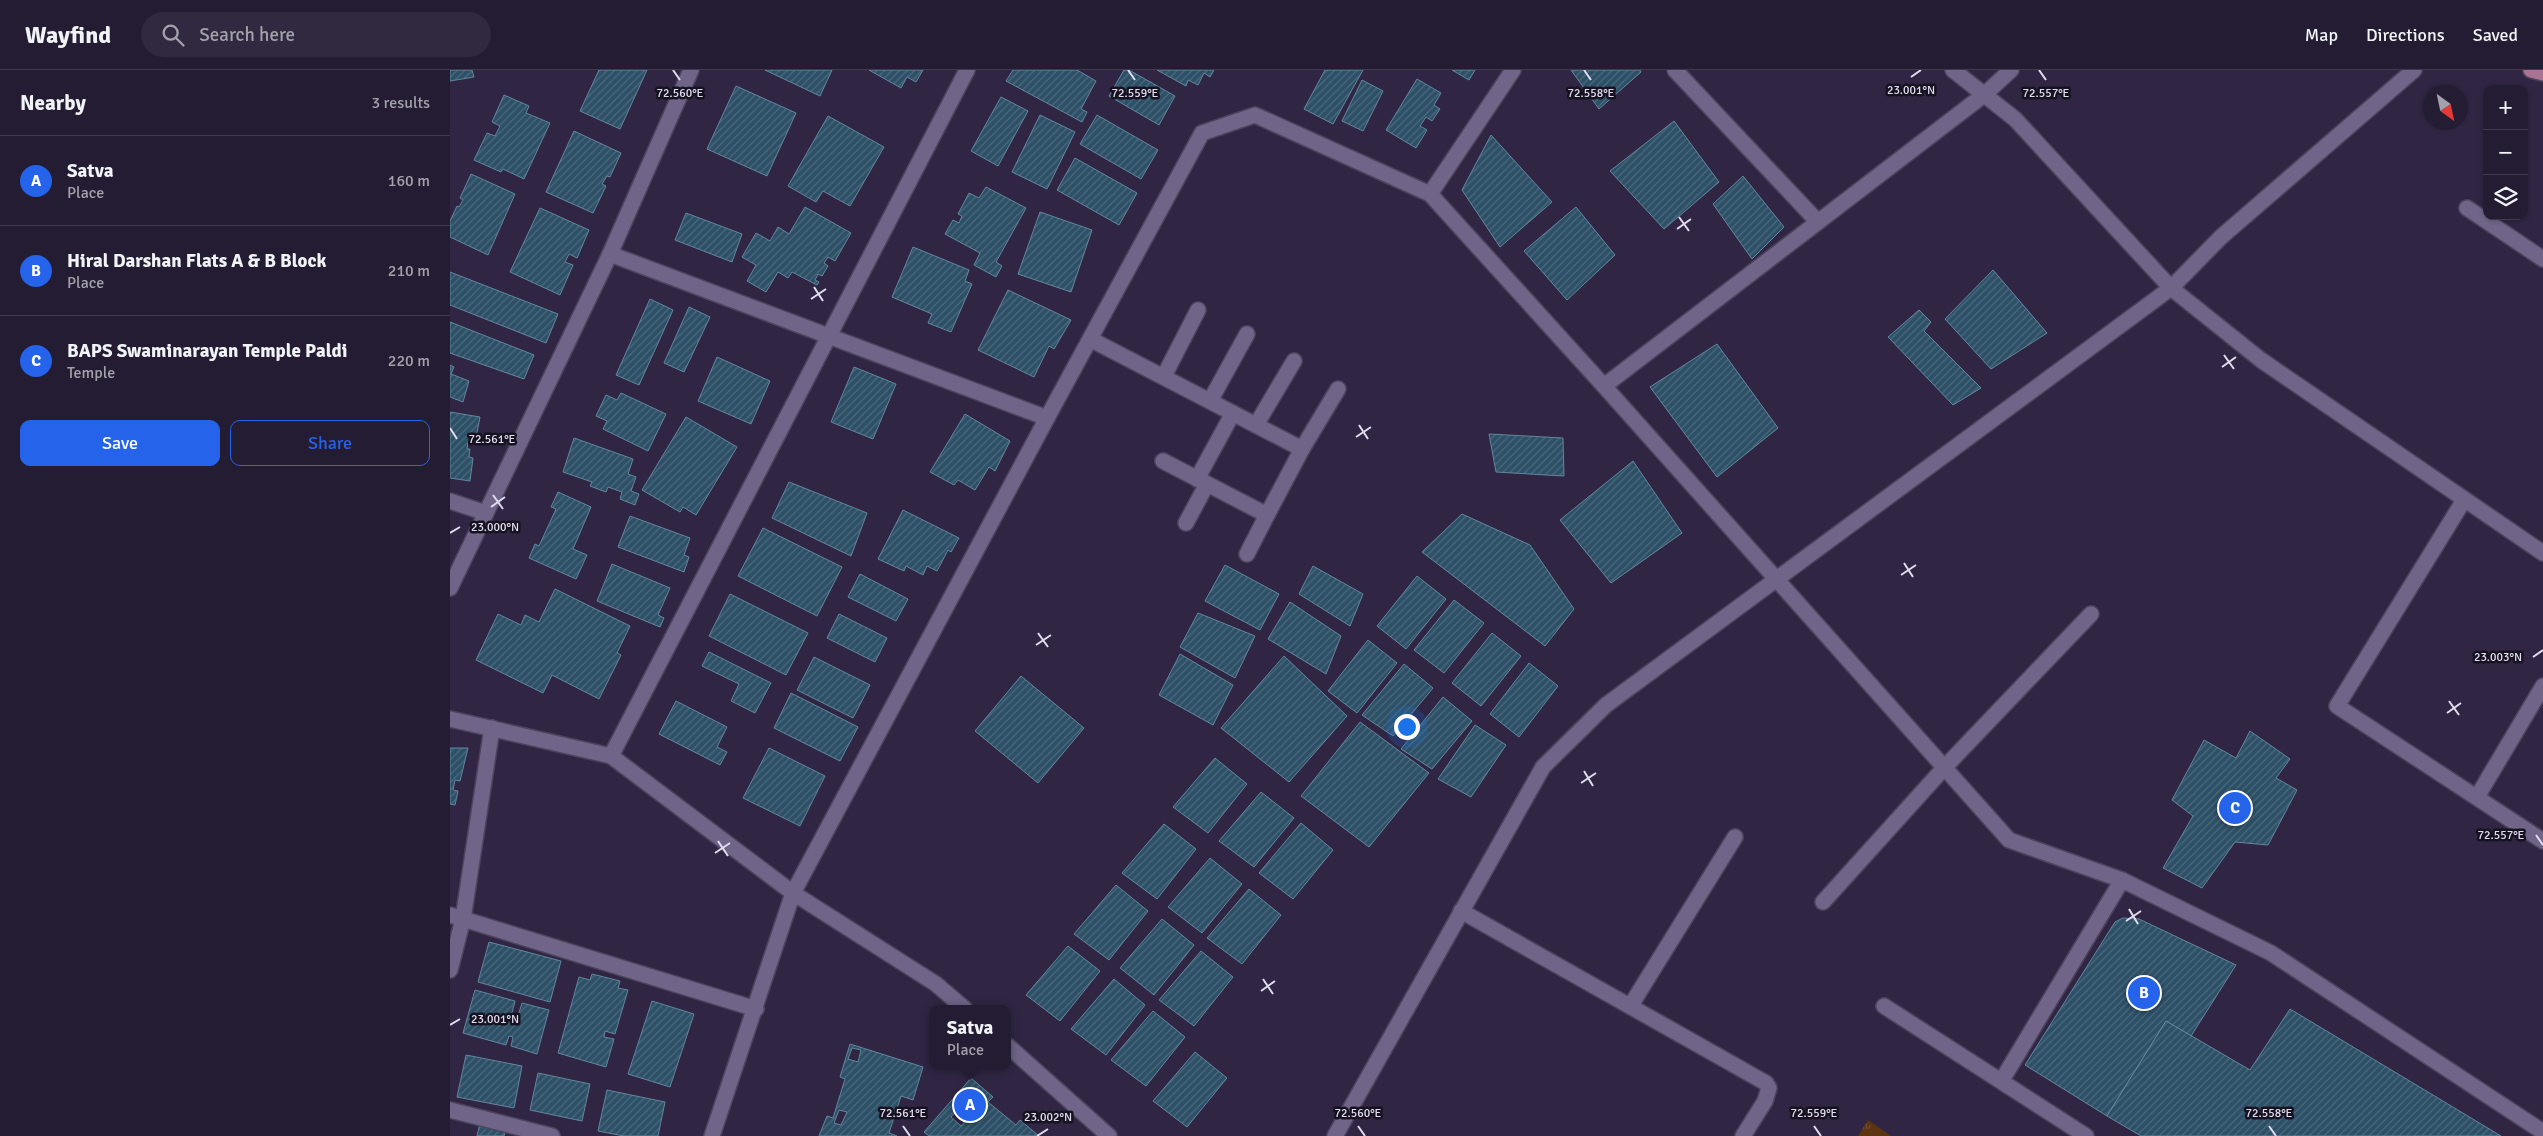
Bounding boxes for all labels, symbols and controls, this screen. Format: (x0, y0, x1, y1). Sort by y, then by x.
search box (141, 12, 491, 57)
text: Wayfind (25, 20, 111, 50)
icon: search (159, 21, 187, 49)
text: Search here (199, 23, 295, 47)
text: Map (2305, 24, 2338, 46)
text: Directions (2366, 24, 2445, 46)
text: Saved (2473, 24, 2518, 46)
text: 23.001°N (1887, 83, 1935, 98)
north arrow (2423, 85, 2468, 130)
map controls (2483, 85, 2528, 220)
button: + (2483, 85, 2528, 130)
text: 72.560°E (657, 86, 704, 101)
text: 72.559°E (1112, 86, 1159, 101)
text: 72.558°E (1568, 86, 1615, 101)
text: 72.557°E (2023, 86, 2070, 101)
text: Nearby (20, 90, 86, 116)
text: 3 results (371, 93, 430, 113)
button: − (2483, 130, 2528, 175)
text: Satva (67, 159, 114, 183)
text: A (31, 171, 41, 191)
text: 160 m (388, 171, 430, 191)
button: layers (2483, 175, 2528, 220)
text: Place (67, 183, 104, 203)
text: Hiral Darshan Flats A & B Block (67, 249, 326, 273)
text: B (31, 261, 41, 281)
text: 210 m (388, 261, 430, 281)
text: Place (67, 273, 104, 293)
text: BAPS Swaminarayan Temple Paldi (67, 339, 347, 363)
text: C (31, 351, 41, 371)
text: 220 m (388, 351, 430, 371)
text: Temple (67, 363, 115, 383)
button: Save (20, 420, 220, 466)
button: Share (230, 420, 430, 466)
text: 72.561°E (469, 432, 516, 447)
text: 23.000°N (471, 520, 519, 535)
text: 23.003°N (2474, 650, 2522, 665)
your location (1394, 714, 1420, 740)
pin: C (2219, 789, 2251, 827)
text: 72.557°E (2478, 828, 2525, 843)
pin: B (2128, 974, 2160, 1012)
popup (929, 1005, 1011, 1070)
text: 23.001°N (471, 1012, 519, 1027)
text: Satva (947, 1016, 993, 1040)
text: Place (947, 1040, 984, 1060)
pin: A (954, 1086, 986, 1124)
text: 72.561°E (880, 1106, 927, 1121)
text: 72.560°E (1335, 1106, 1382, 1121)
text: 72.559°E (1791, 1106, 1838, 1121)
text: 72.558°E (2246, 1106, 2293, 1121)
text: 23.002°N (1024, 1110, 1072, 1125)

